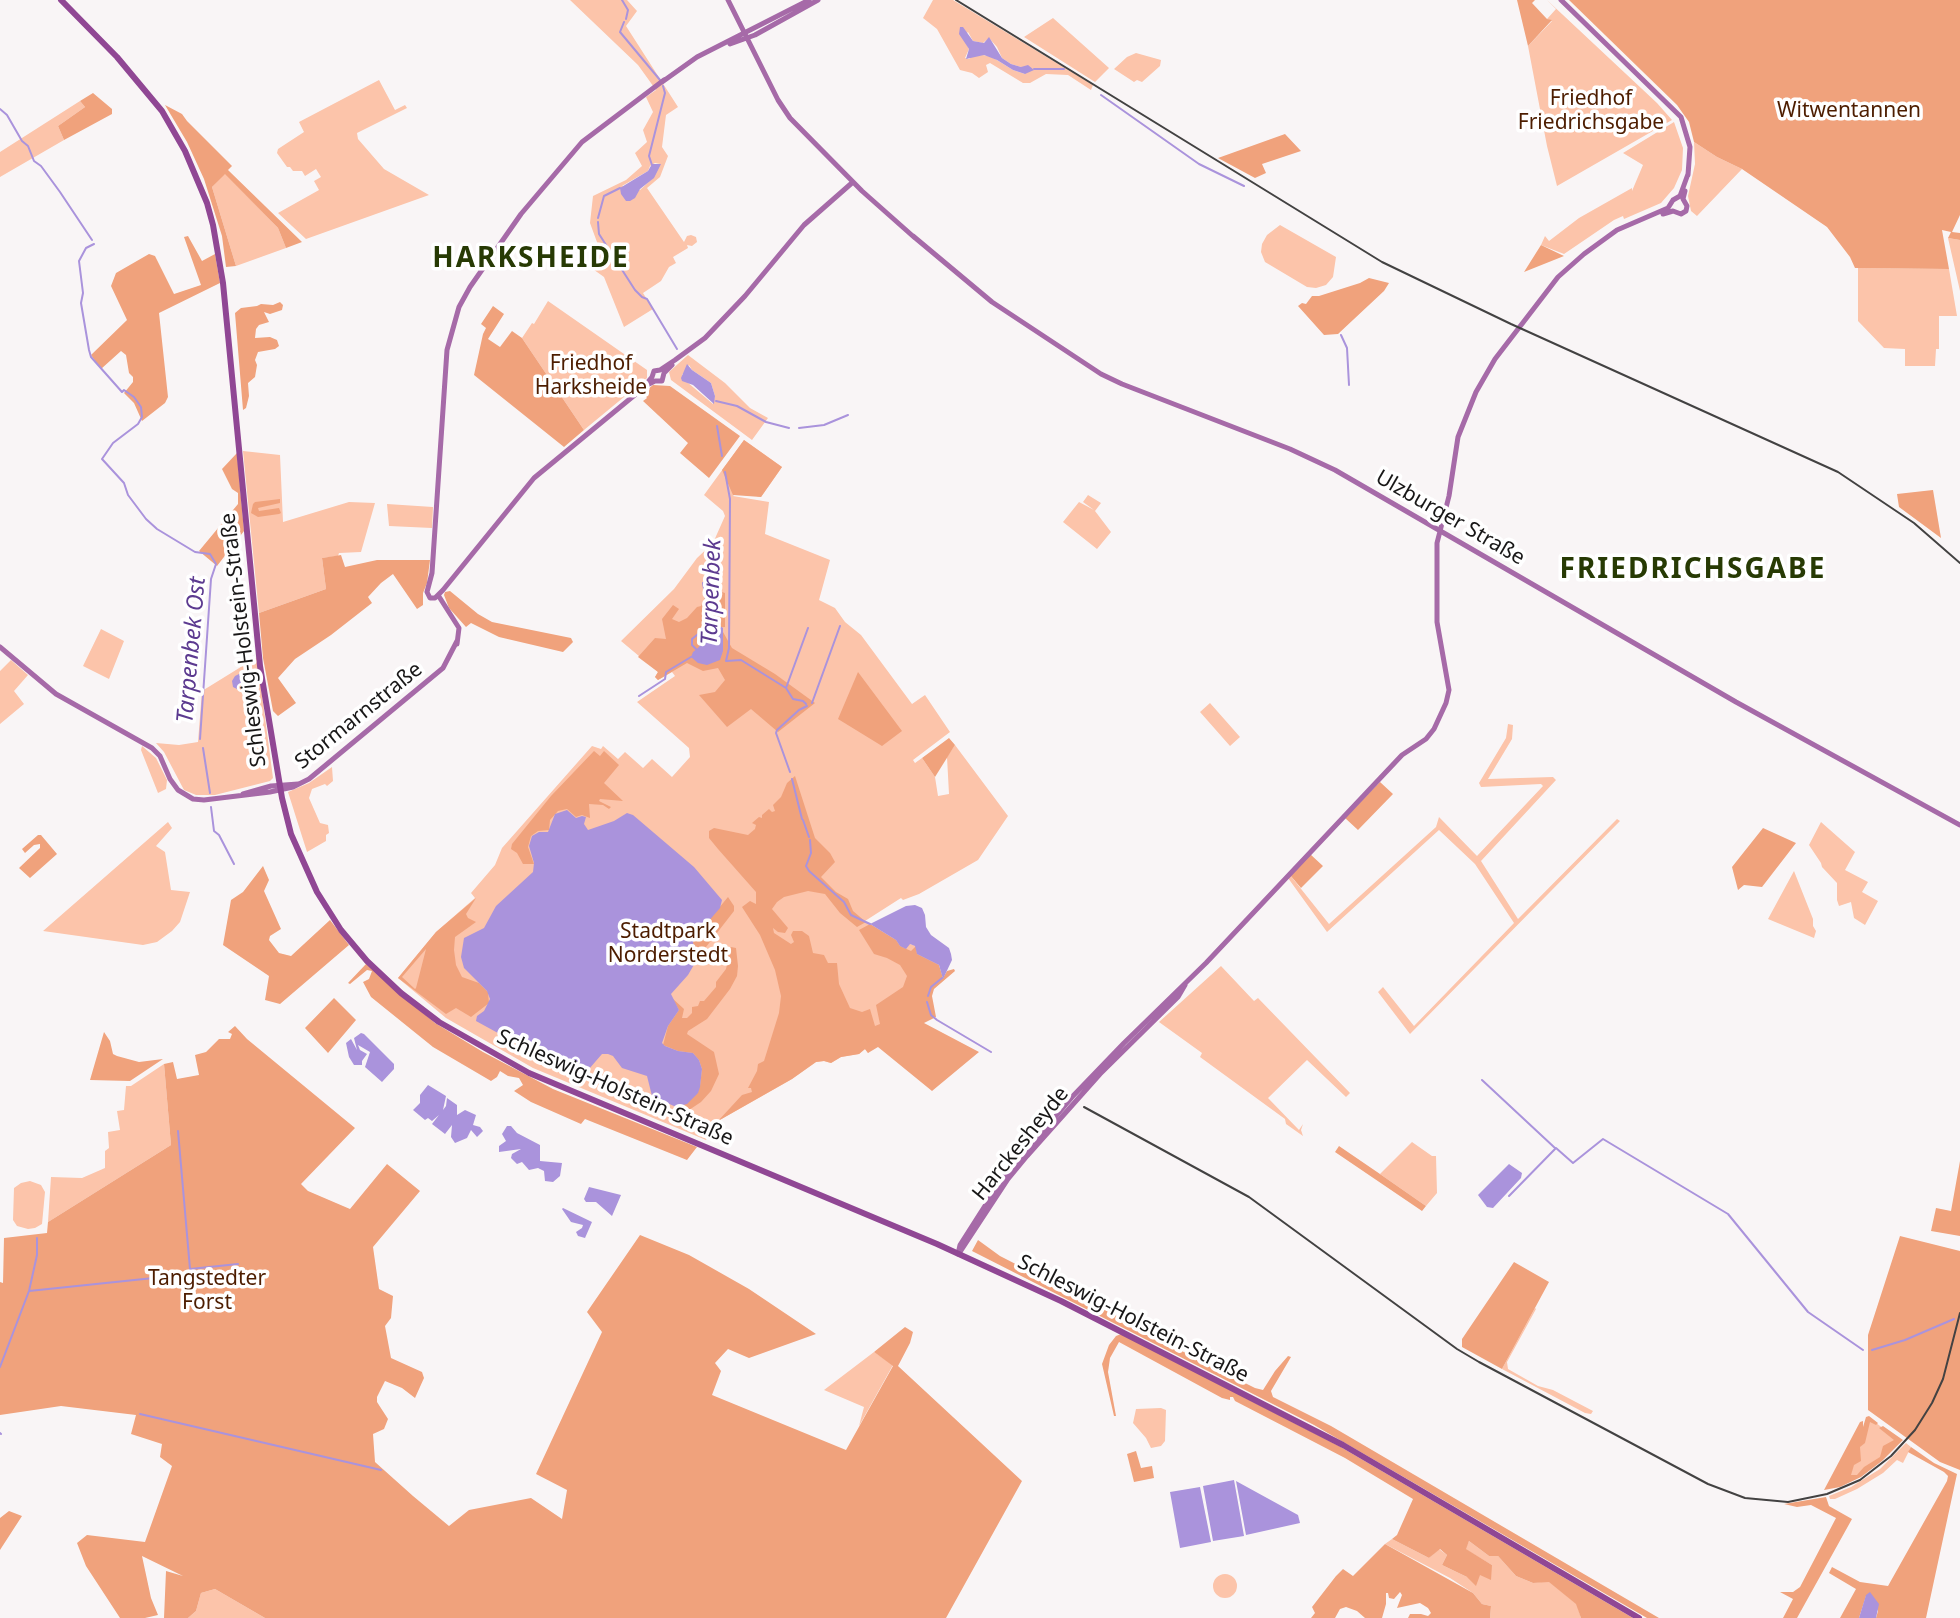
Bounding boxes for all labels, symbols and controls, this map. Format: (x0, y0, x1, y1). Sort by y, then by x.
park label: Friedhof Friedrichsgabe (1518, 86, 1664, 136)
park label: Witwentannen (1777, 98, 1921, 124)
district label: HARKSHEIDE (434, 242, 628, 276)
park label: Friedhof Harksheide (535, 351, 647, 401)
street label: Ulzburger Straße (1371, 465, 1529, 571)
street label: Schleswig-Holstein-Straße (216, 511, 272, 769)
water label: Tarpenbek (696, 538, 728, 646)
district label: FRIEDRICHSGABE (1561, 553, 1825, 587)
water label: Tarpenbek Ost (172, 576, 212, 724)
street label: Stormarnstraße (290, 657, 428, 775)
park label: Stadtpark Norderstedt (608, 919, 728, 969)
street label: Schleswig-Holstein-Straße (493, 1024, 737, 1152)
street label: Harckesheyde (968, 1082, 1074, 1206)
street label: Schleswig-Holstein-Straße (1013, 1250, 1253, 1388)
park label: Tangstedter Forst (148, 1266, 266, 1316)

